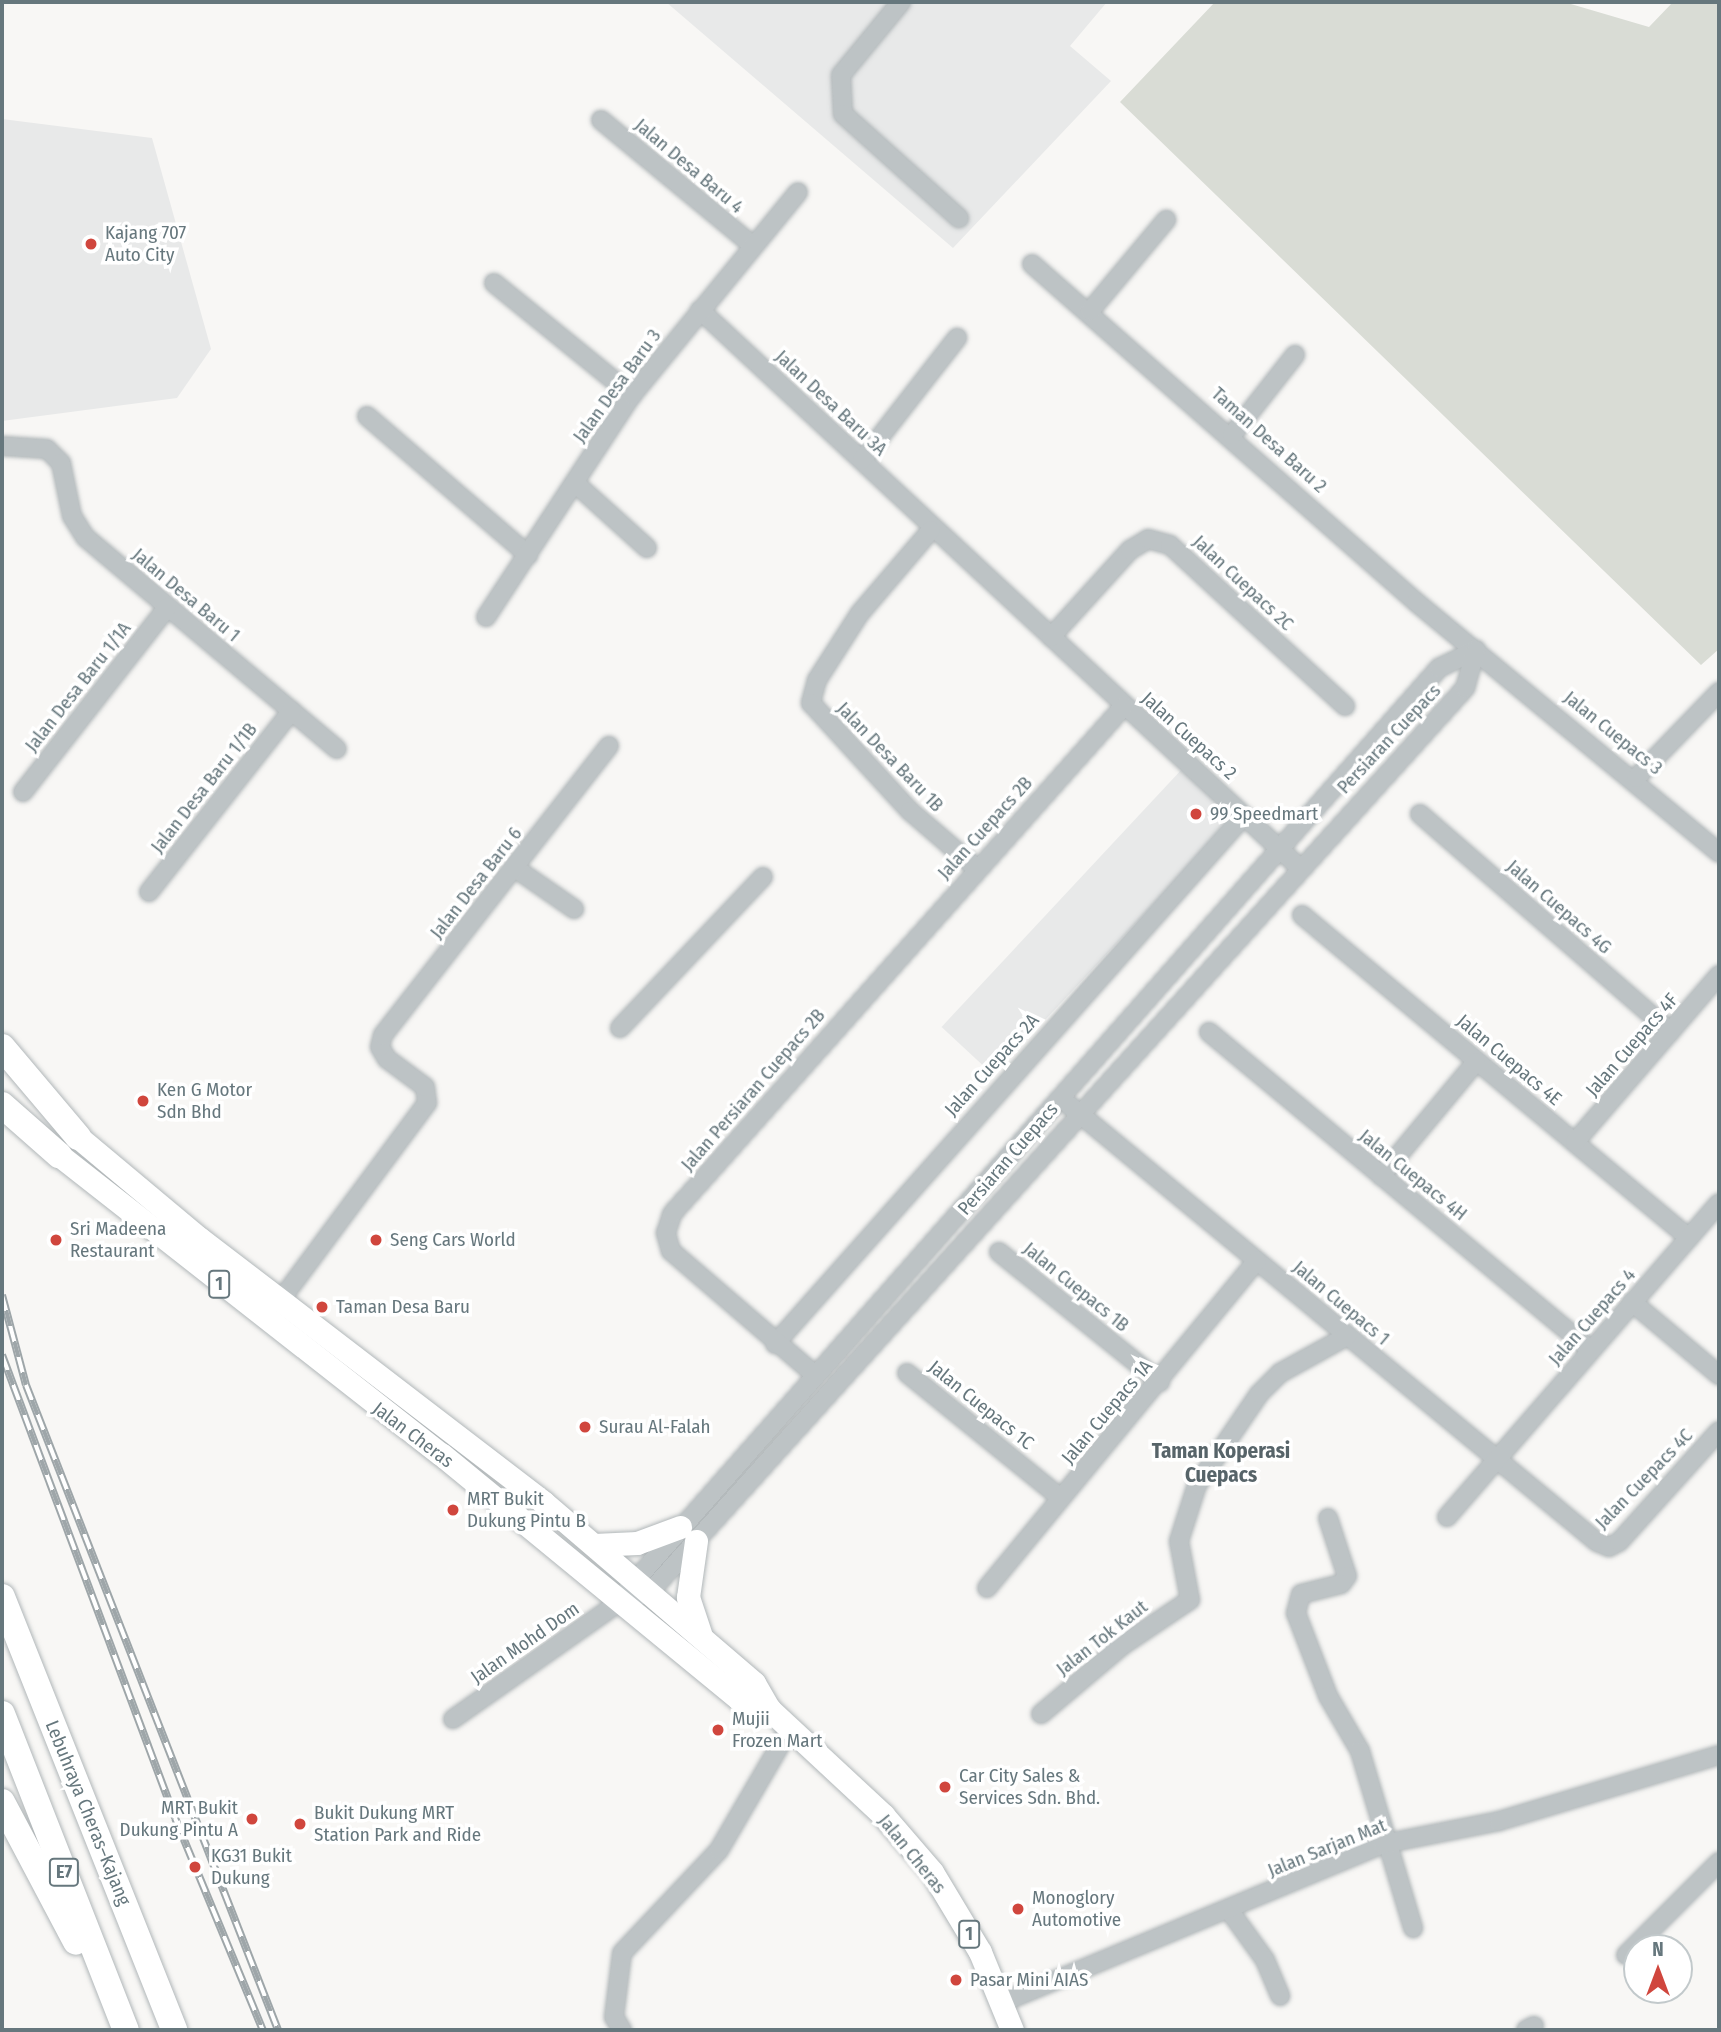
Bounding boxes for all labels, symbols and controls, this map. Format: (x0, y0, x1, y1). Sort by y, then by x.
street label: Jalan Desa Baru 4 (630, 114, 748, 218)
place label: Kajang 707 Auto City (105, 222, 186, 266)
marker: Kajang 707 Auto City (83, 236, 99, 252)
street label: Jalan Desa Baru 3 (568, 325, 666, 447)
street label: Jalan Desa Baru 3A (770, 345, 892, 461)
street label: Taman Desa Baru 2 (1207, 382, 1331, 498)
street label: Jalan Cuepacs 2C (1188, 531, 1298, 635)
street label: Jalan Desa Baru 1 (128, 543, 244, 647)
street label: Jalan Desa Baru 1/1A (20, 618, 136, 756)
street label: Persiaran Cuepacs (1332, 680, 1446, 798)
street label: Jalan Cuepacs 3 (1559, 686, 1667, 780)
street label: Jalan Cuepacs 2 (1137, 687, 1241, 785)
street label: Jalan Desa Baru 1B (832, 697, 948, 817)
street label: Jalan Desa Baru 1/1B (146, 718, 262, 858)
street label: Jalan Cuepacs 2B (933, 772, 1037, 884)
place label: 99 Speedmart (1210, 803, 1318, 825)
marker: 99 Speedmart (1188, 806, 1204, 822)
street label: Jalan Desa Baru 6 (425, 823, 527, 943)
street label: Jalan Cuepacs 4G (1502, 855, 1616, 959)
street label: Jalan Cuepacs 4F (1581, 989, 1683, 1101)
street label: Jalan Persiaran Cuepacs 2B (676, 1004, 830, 1176)
street label: Jalan Cuepacs 2A (940, 1009, 1044, 1121)
street label: Jalan Cuepacs 4E (1452, 1010, 1566, 1110)
place label: Ken G Motor Sdn Bhd (157, 1079, 252, 1123)
marker: Ken G Motor Sdn Bhd (135, 1093, 151, 1109)
street label: Persiaran Cuepacs (953, 1098, 1063, 1220)
street label: Jalan Cuepacs 4H (1354, 1125, 1472, 1225)
place label: Sri Madeena Restaurant (70, 1218, 166, 1262)
place label: Seng Cars World (390, 1229, 516, 1251)
marker: Sri Madeena Restaurant (48, 1232, 64, 1248)
marker: Seng Cars World (368, 1232, 384, 1248)
street label: Jalan Cuepacs 1B (1019, 1237, 1133, 1337)
street label: Jalan Cuepacs 1 (1288, 1256, 1394, 1350)
street label: Jalan Cuepacs 4 (1544, 1264, 1640, 1370)
road number: 1 (207, 1269, 231, 1298)
place label: Taman Desa Baru (336, 1296, 470, 1318)
marker: Taman Desa Baru (314, 1299, 330, 1315)
street label: Jalan Cuepacs 1A (1057, 1355, 1157, 1469)
street label: Jalan Cuepacs 1C (924, 1356, 1038, 1454)
street label: Jalan Cheras (368, 1397, 458, 1473)
place label: Surau Al-Falah (599, 1416, 710, 1438)
marker: Surau Al-Falah (577, 1419, 593, 1435)
street label: Jalan Cuepacs 4C (1590, 1424, 1698, 1534)
district label: Taman Koperasi Cuepacs (1152, 1438, 1290, 1488)
place label: MRT Bukit Dukung Pintu B (467, 1488, 586, 1532)
marker: MRT Bukit Dukung Pintu B (445, 1502, 461, 1518)
street label: Jalan Tok Kaut (1052, 1595, 1152, 1681)
street label: Jalan Mohd Dom (467, 1597, 583, 1689)
place label: Mujii Frozen Mart (732, 1708, 823, 1752)
street label: Lebuhraya Cheras–Kajang (40, 1717, 136, 1909)
marker: Mujii Frozen Mart (710, 1722, 726, 1738)
place label: Car City Sales & Services Sdn. Bhd. (959, 1765, 1100, 1809)
marker: Car City Sales & Services Sdn. Bhd. (937, 1779, 953, 1795)
place label: MRT Bukit Dukung Pintu A (120, 1797, 238, 1841)
place label: Bukit Dukung MRT Station Park and Ride (314, 1802, 481, 1846)
street label: Jalan Cheras (873, 1810, 951, 1898)
marker: MRT Bukit Dukung Pintu A (244, 1811, 260, 1827)
street label: Jalan Sarjan Mat (1264, 1814, 1390, 1882)
marker: Bukit Dukung MRT Station Park and Ride (292, 1816, 308, 1832)
place label: KG31 Bukit Dukung (211, 1845, 292, 1889)
marker: KG31 Bukit Dukung (185, 1857, 205, 1877)
road number: E7 (48, 1858, 80, 1886)
place label: Monoglory Automotive (1032, 1887, 1121, 1931)
marker: Monoglory Automotive (1010, 1901, 1026, 1917)
road number: 1 (957, 1920, 981, 1948)
north arrow (1623, 1934, 1693, 2004)
text: N (1652, 1938, 1664, 1961)
place label: Pasar Mini AIAS (970, 1969, 1088, 1991)
marker: Pasar Mini AIAS (948, 1972, 964, 1988)

